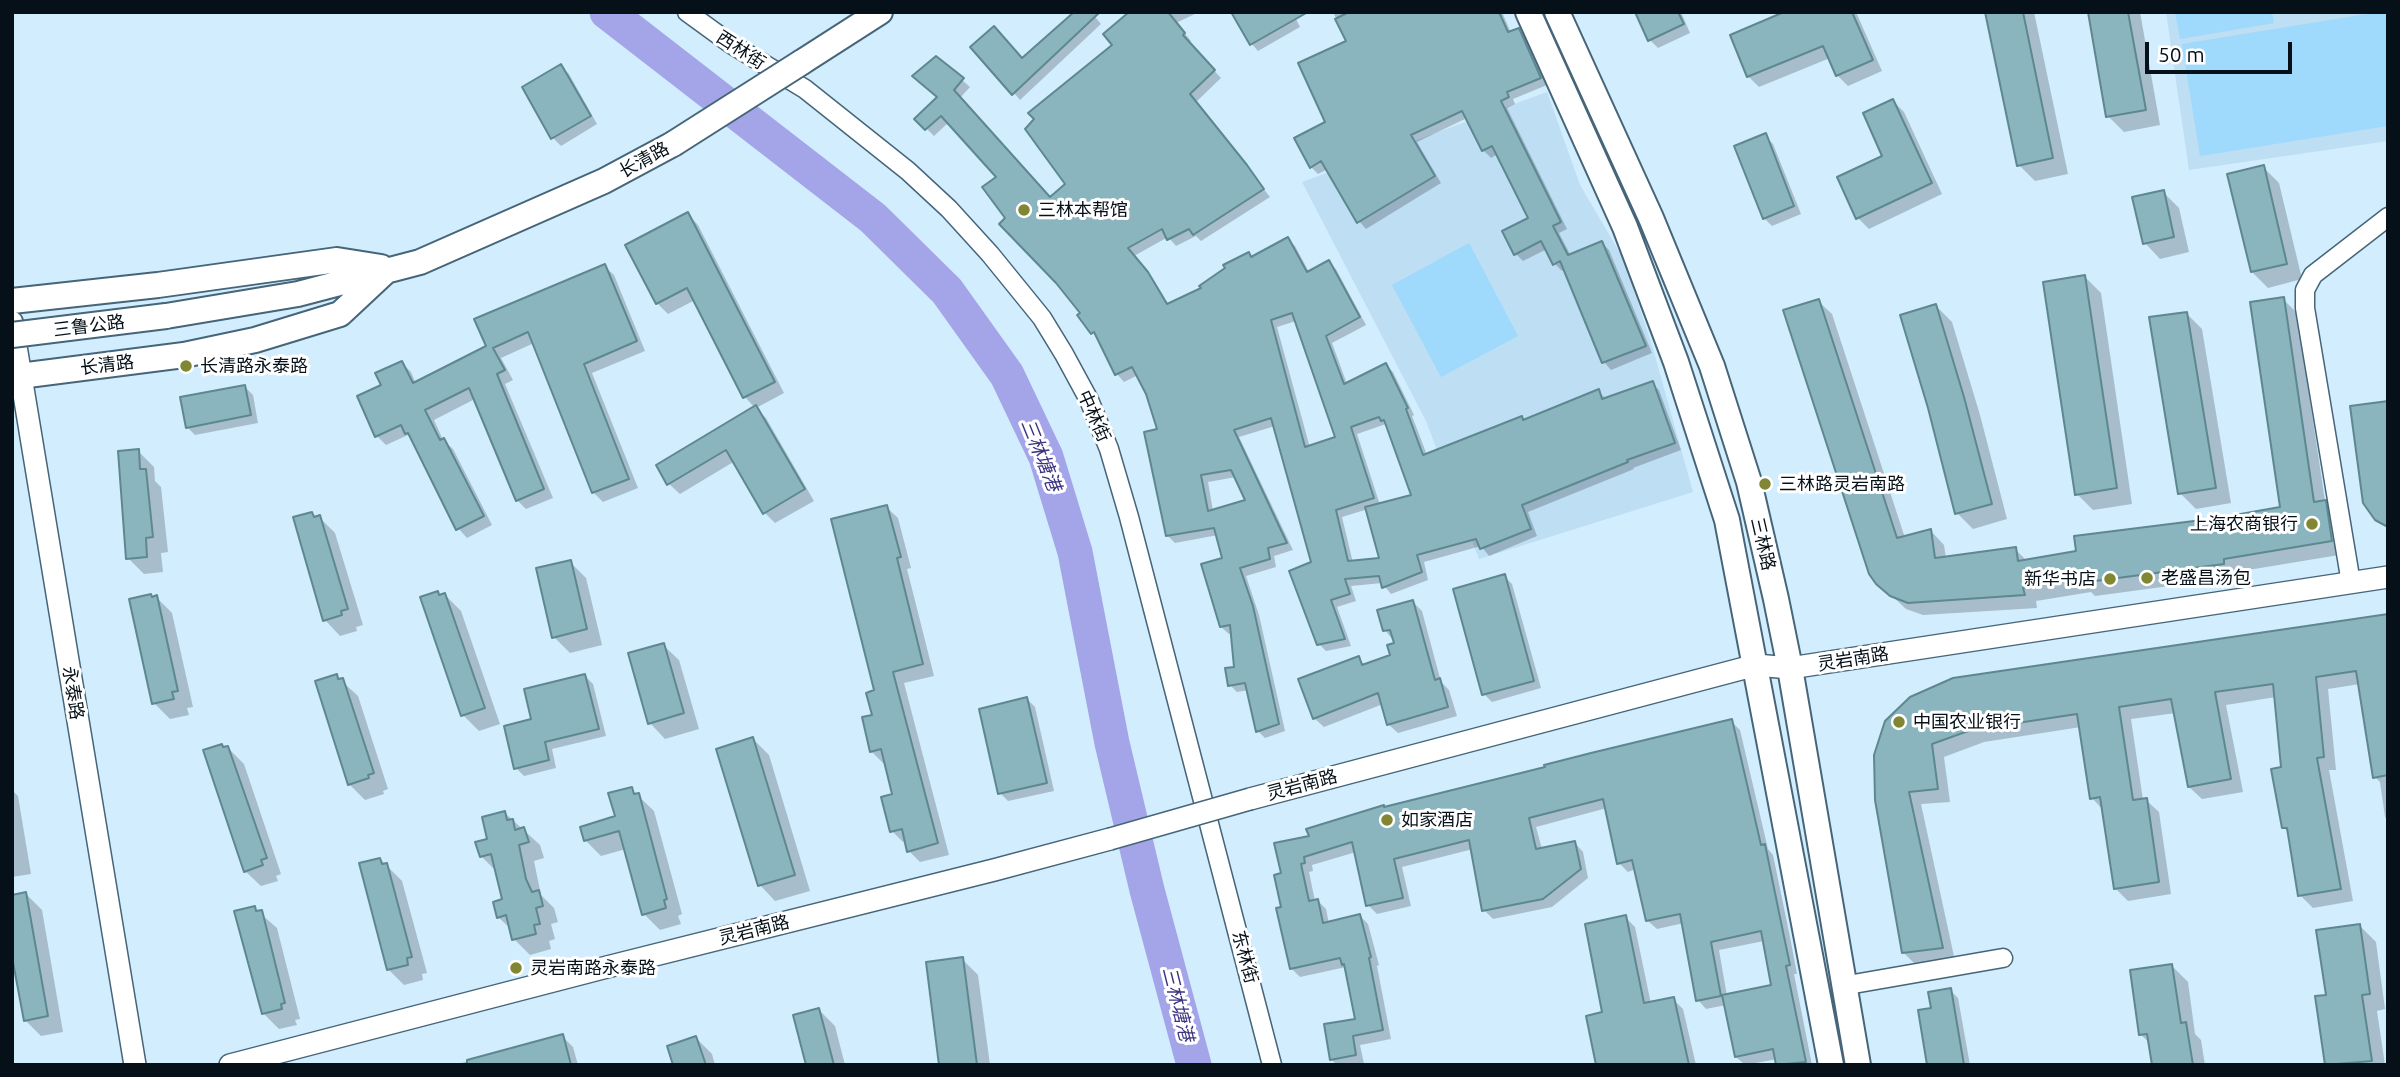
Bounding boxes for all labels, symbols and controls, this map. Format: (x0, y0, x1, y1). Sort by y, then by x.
street label: 西林街 (712, 26, 770, 74)
scale bar (2148, 28, 2295, 72)
text: 50 m (2158, 42, 2205, 66)
street label: 长清路 (615, 137, 673, 183)
place label: 三林本帮馆 (1038, 199, 1128, 221)
marker: 三林本帮馆 (1016, 202, 1032, 218)
street label: 三鲁公路 (52, 311, 126, 341)
street label: 长清路 (79, 351, 135, 379)
place label: 长清路永泰路 (200, 355, 308, 377)
marker: 长清路永泰路 (178, 358, 194, 374)
street label: 中林街 (1073, 387, 1115, 445)
water label: 三林塘港 (1016, 415, 1066, 495)
place label: 三林路灵岩南路 (1779, 473, 1905, 495)
marker: 三林路灵岩南路 (1757, 476, 1773, 492)
place label: 上海农商银行 (2190, 513, 2298, 535)
street label: 三林路 (1746, 515, 1780, 573)
marker: 上海农商银行 (2304, 516, 2320, 532)
place label: 老盛昌汤包 (2161, 567, 2251, 589)
place label: 新华书店 (2024, 568, 2096, 590)
marker: 老盛昌汤包 (2139, 570, 2155, 586)
marker: 新华书店 (2102, 571, 2118, 587)
street label: 灵岩南路 (1816, 643, 1890, 675)
street label: 永泰路 (58, 665, 88, 721)
place label: 中国农业银行 (1913, 711, 2021, 733)
marker: 中国农业银行 (1891, 714, 1907, 730)
street label: 灵岩南路 (1264, 765, 1340, 805)
place label: 如家酒店 (1401, 809, 1473, 831)
marker: 如家酒店 (1379, 812, 1395, 828)
street label: 灵岩南路 (716, 911, 792, 949)
street label: 东林街 (1228, 928, 1262, 986)
place label: 灵岩南路永泰路 (530, 957, 656, 979)
marker: 灵岩南路永泰路 (508, 960, 524, 976)
water label: 三林塘港 (1158, 964, 1198, 1044)

